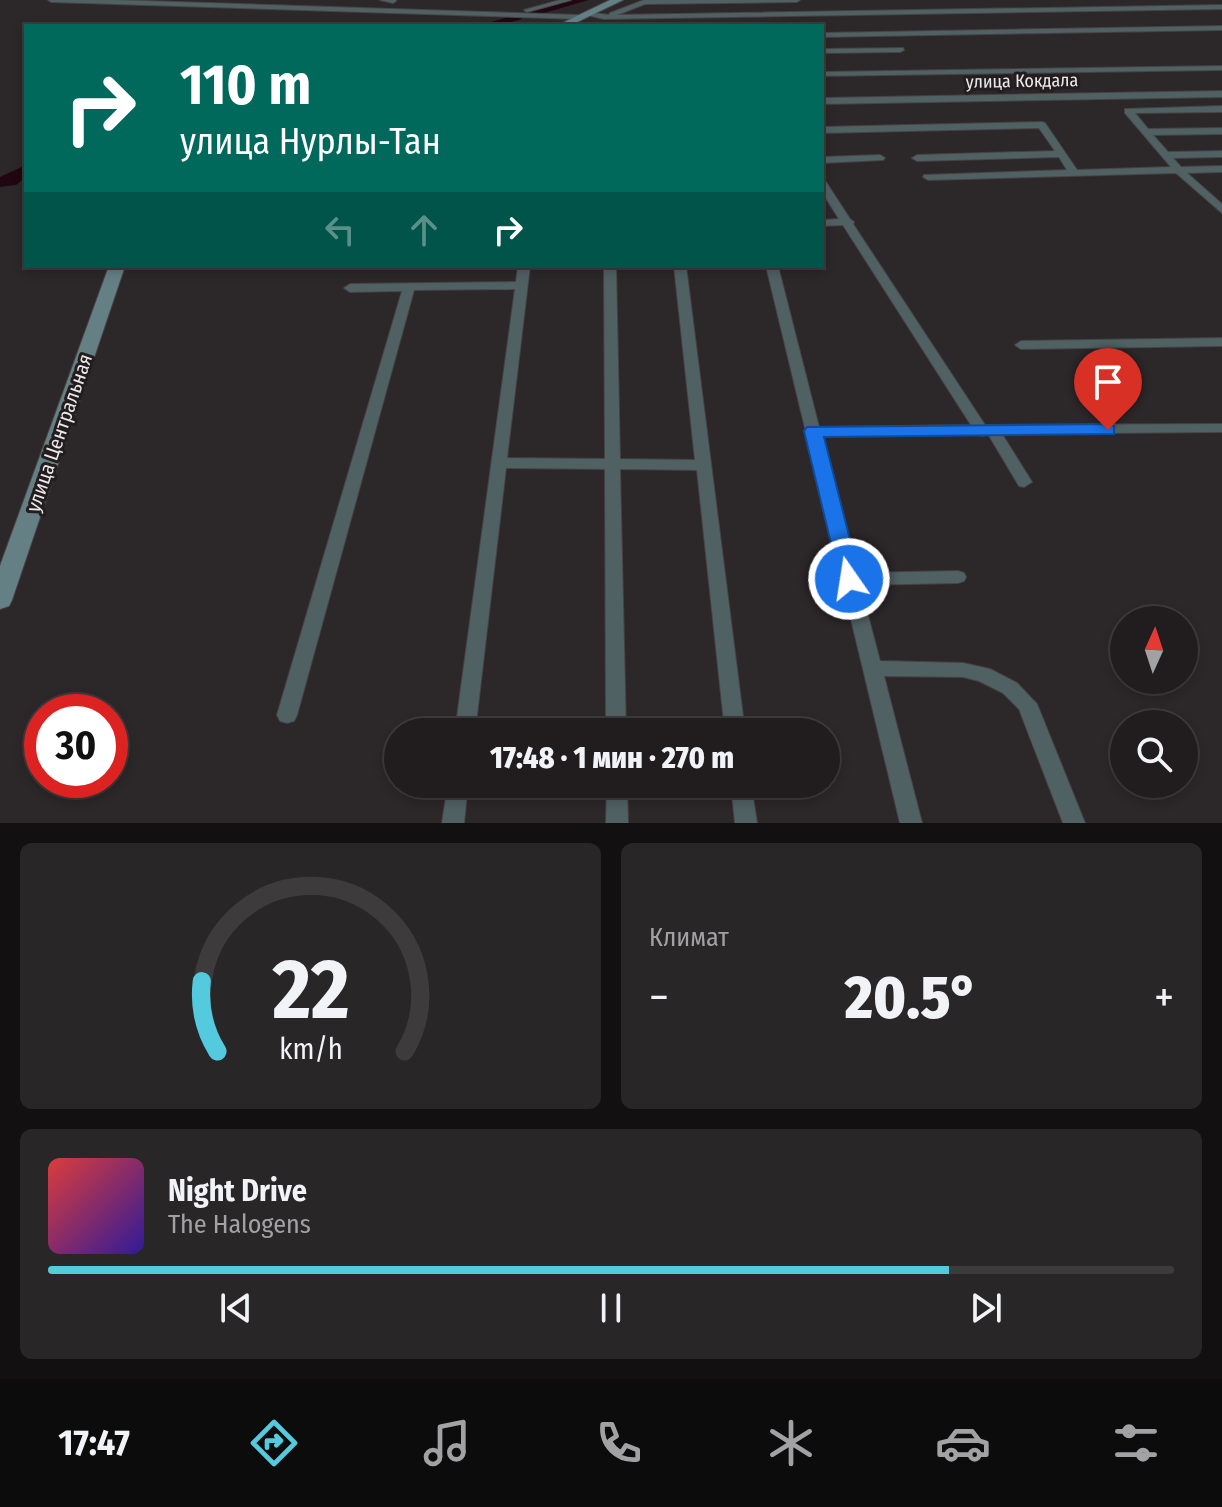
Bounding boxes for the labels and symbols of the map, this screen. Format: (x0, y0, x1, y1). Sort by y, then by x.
street label: улица Кокдала (966, 69, 1079, 93)
pin (1074, 348, 1142, 430)
street label: улица Центральная (21, 351, 97, 515)
position arrow (807, 537, 891, 621)
north arrow (1110, 606, 1198, 694)
speed limit sign: 30 (24, 694, 128, 798)

